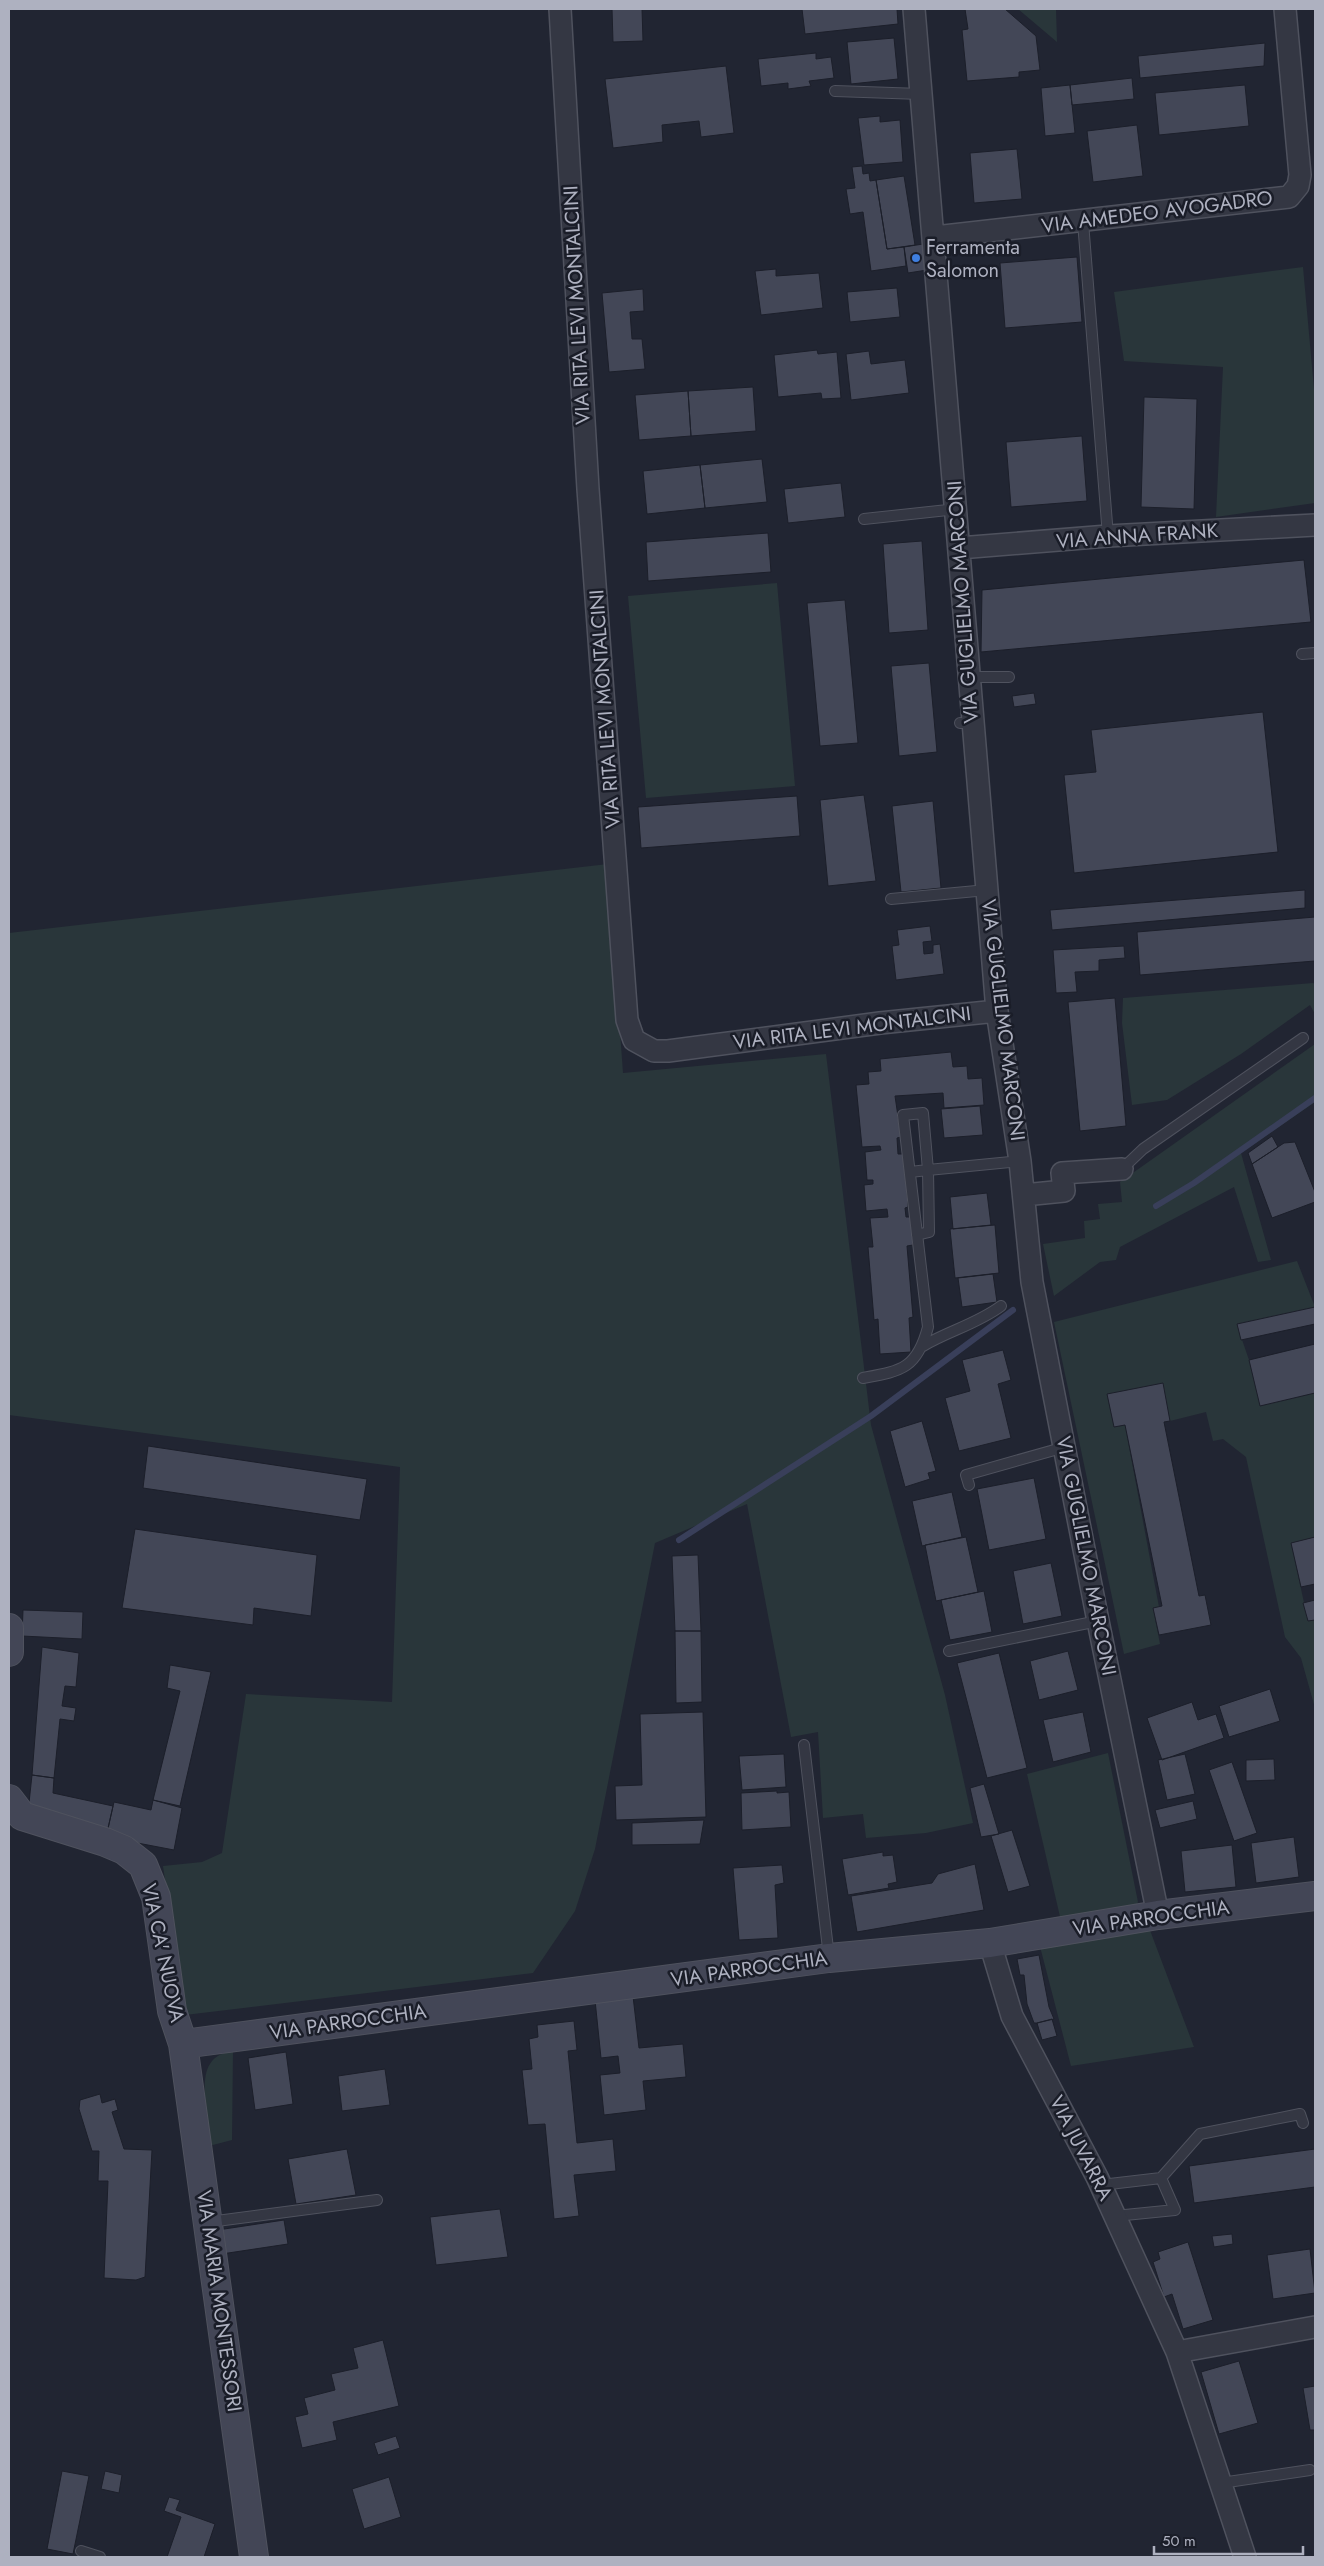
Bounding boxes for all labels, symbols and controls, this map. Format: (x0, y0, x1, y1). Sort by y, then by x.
street label: VIA AMEDEO AVOGADRO (1040, 183, 1274, 241)
street label: VIA RITA LEVI MONTALCINI (556, 185, 598, 425)
place label: Ferramenta Salomon (926, 233, 1020, 285)
marker: Ferramenta Salomon (910, 252, 922, 264)
street label: VIA GUGLIELMO MARCONI (940, 480, 986, 724)
street label: VIA ANNA FRANK (1055, 516, 1219, 556)
street label: VIA RITA LEVI MONTALCINI (582, 589, 628, 829)
street label: VIA GUGLIELMO MARCONI (974, 898, 1032, 1142)
street label: VIA RITA LEVI MONTALCINI (731, 999, 973, 1057)
street label: VIA GUGLIELMO MARCONI (1049, 1434, 1123, 1678)
street label: VIA CA' NUOVA (134, 1881, 192, 2026)
street label: VIA PARROCCHIA (1071, 1893, 1232, 1943)
street label: VIA PARROCCHIA (669, 1944, 830, 1994)
street label: VIA PARROCCHIA (268, 1997, 429, 2047)
street label: VIA JUVARRA (1042, 2090, 1120, 2206)
street label: VIA MARIA MONTESSORI (189, 2188, 249, 2414)
scale bar (1154, 2524, 1303, 2556)
text: 50 m (1162, 2530, 1196, 2552)

